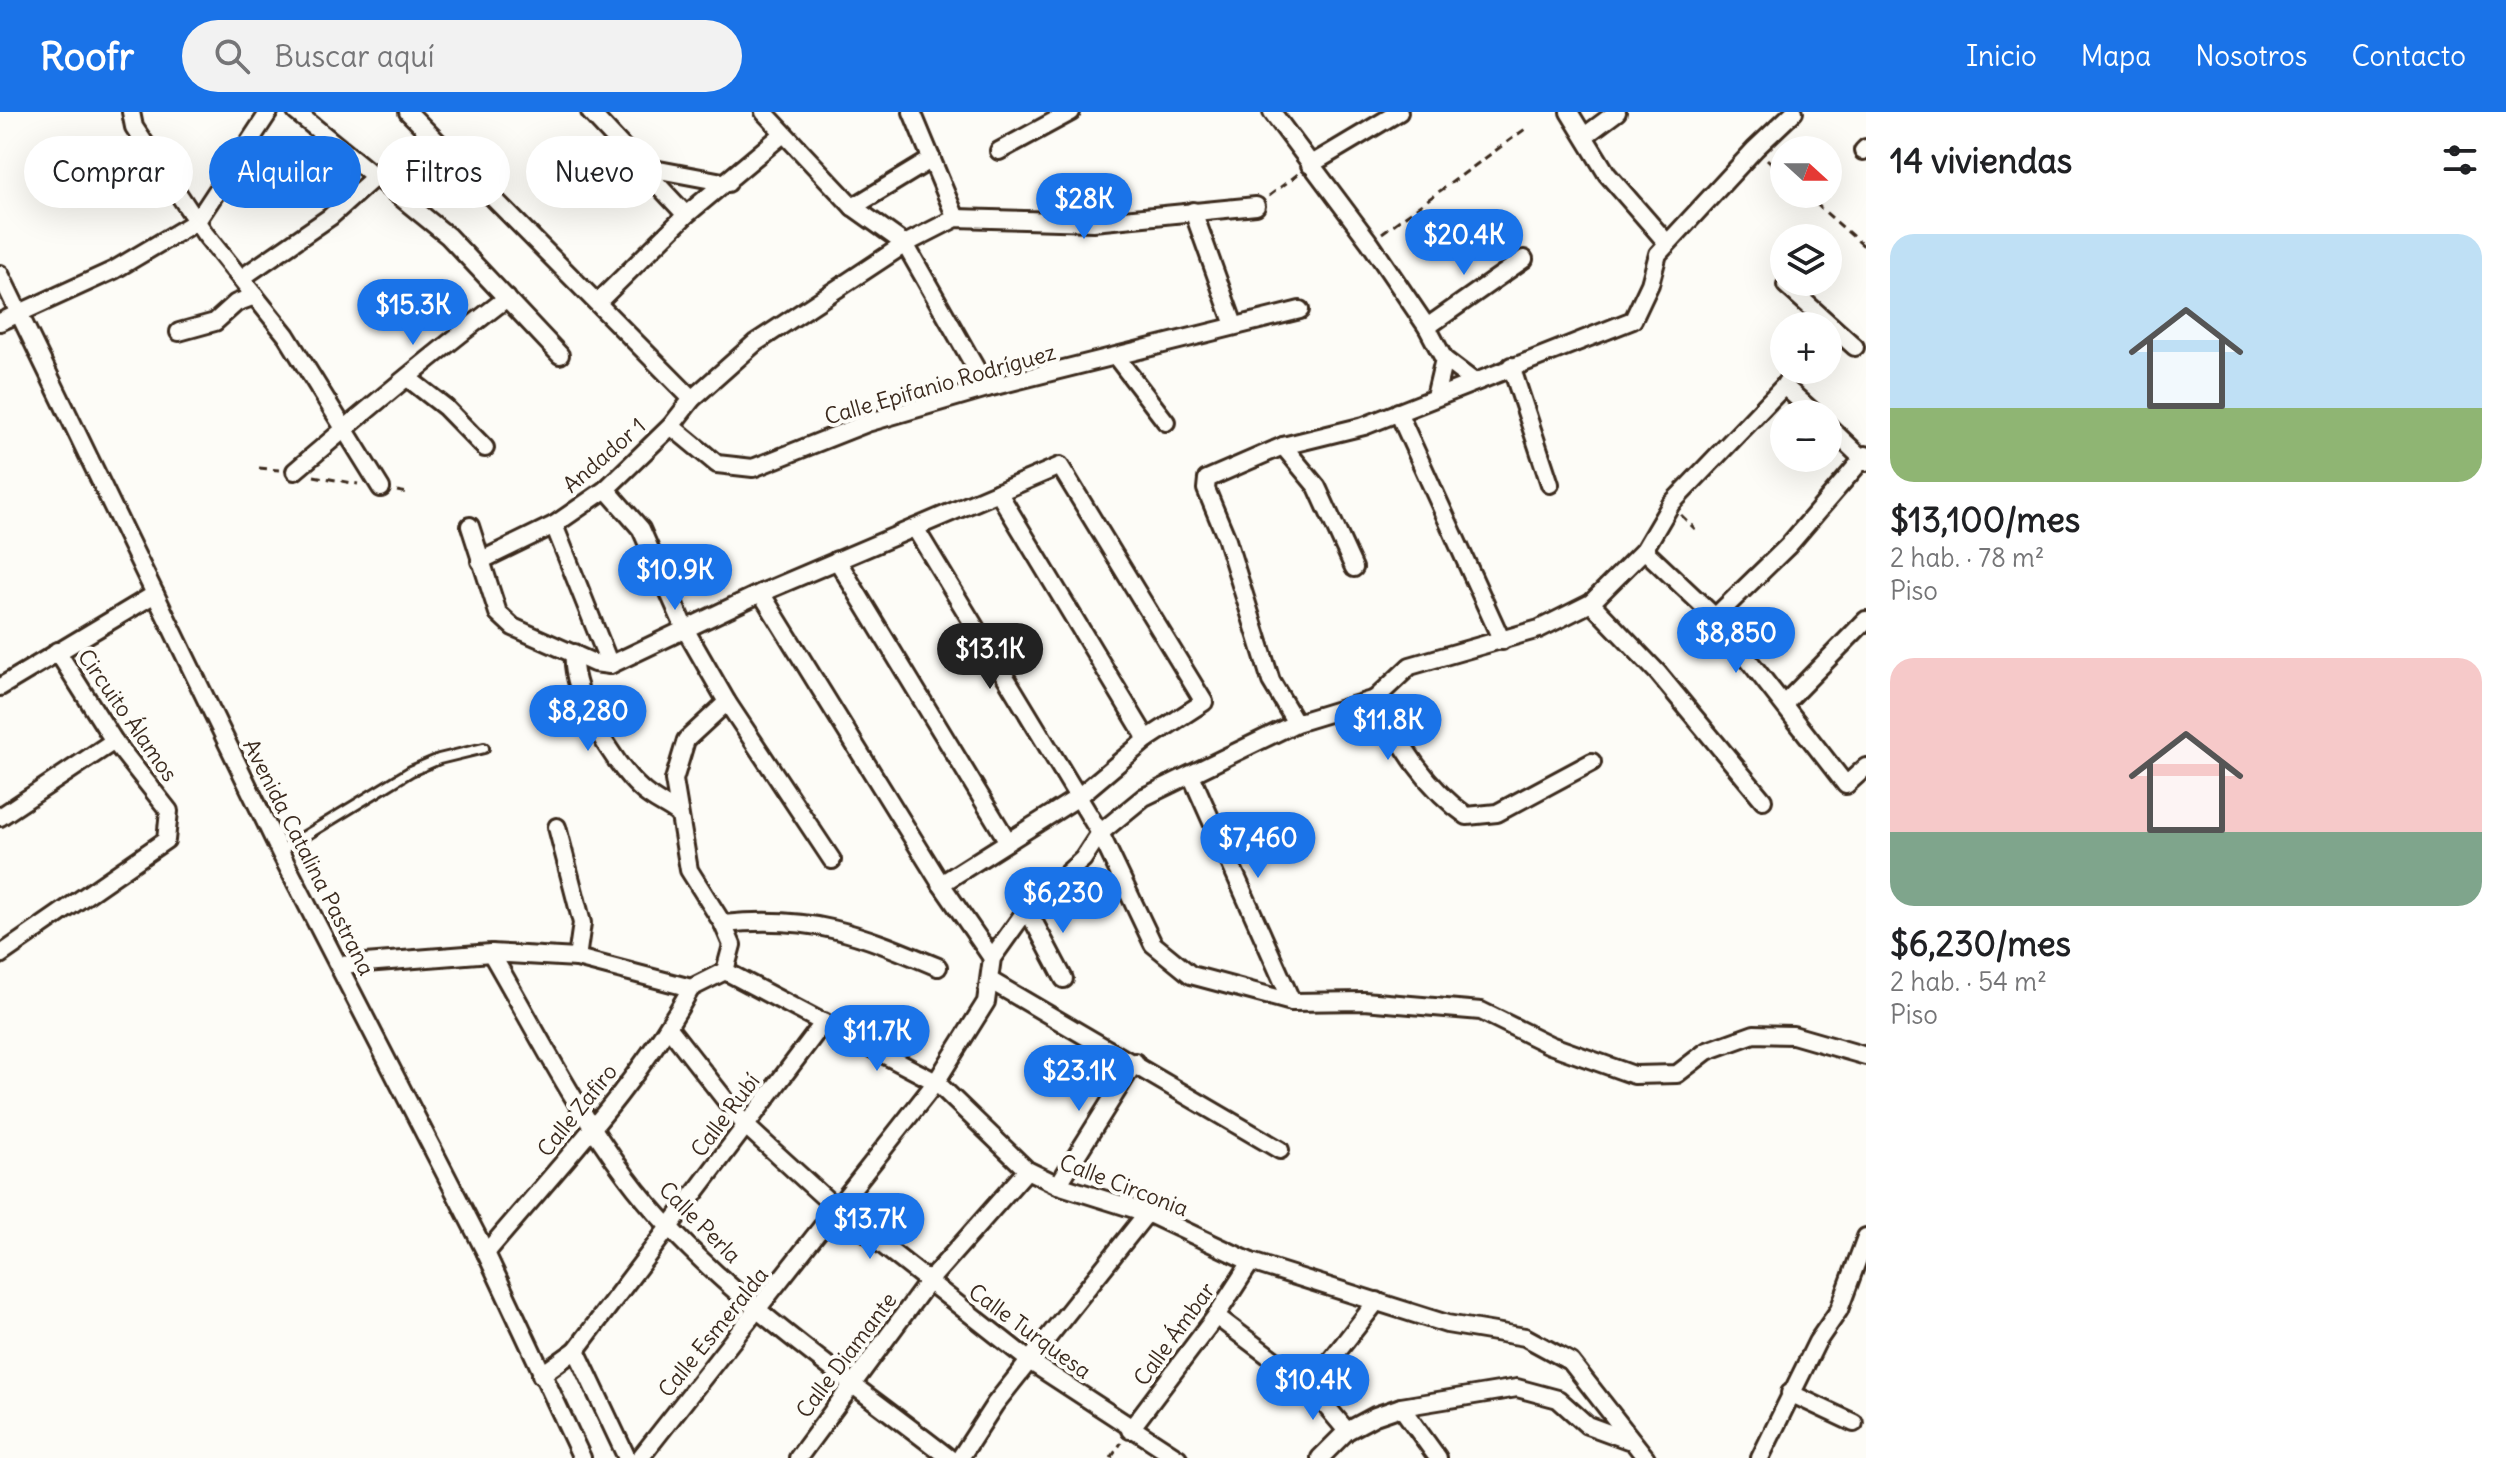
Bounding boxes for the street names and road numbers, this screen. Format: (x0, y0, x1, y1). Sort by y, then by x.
street label: Calle Epifanio Rodríguez (821, 338, 1059, 430)
street label: Andador 1 (557, 411, 651, 499)
street label: Circuito Álamos (72, 643, 184, 787)
street label: Avenida Catalina Pastrana (237, 734, 381, 980)
street label: Calle Zafiro (531, 1058, 623, 1162)
street label: Calle Rubí (684, 1068, 766, 1162)
street label: Calle Circonia (1056, 1148, 1192, 1222)
street label: Calle Perla (653, 1175, 747, 1269)
street label: Calle Esmeralda (652, 1261, 774, 1403)
street label: Calle Turquesa (963, 1277, 1097, 1385)
street label: Calle Ámbar (1127, 1277, 1221, 1391)
street label: Calle Diamante (790, 1287, 902, 1423)

